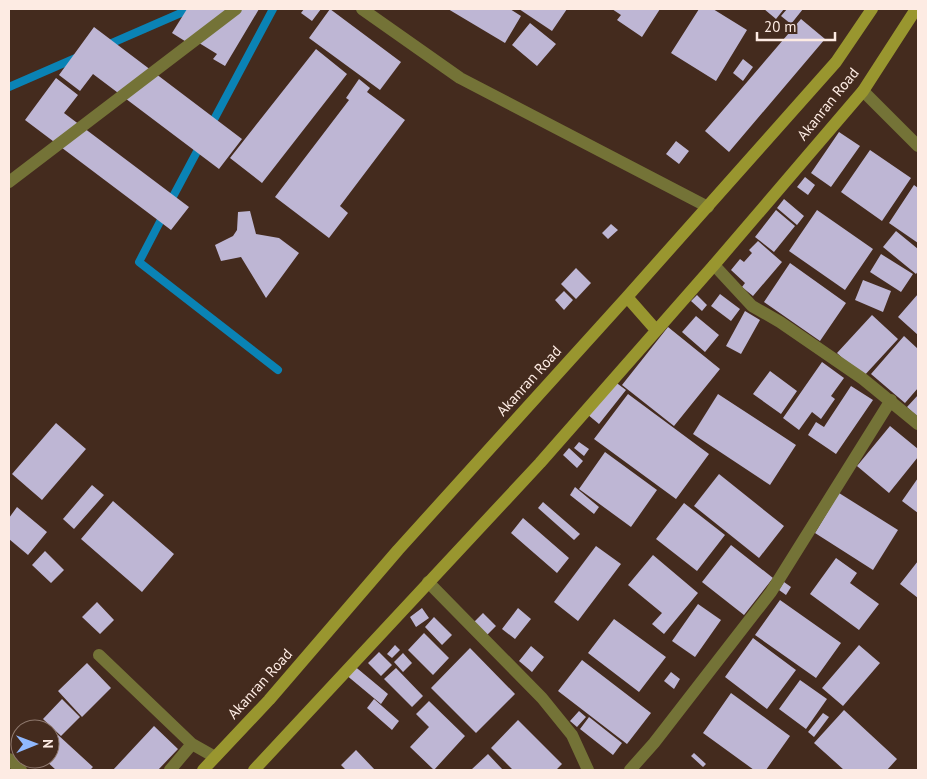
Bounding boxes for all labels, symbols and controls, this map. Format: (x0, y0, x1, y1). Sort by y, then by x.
scale bar (757, 10, 834, 42)
text: 20 m (764, 17, 797, 36)
street label: Akanran Road (792, 63, 863, 144)
street label: Akanran Road (492, 342, 565, 420)
street label: Akanran Road (223, 645, 296, 723)
north arrow (10, 719, 60, 769)
text: N (39, 739, 57, 749)

